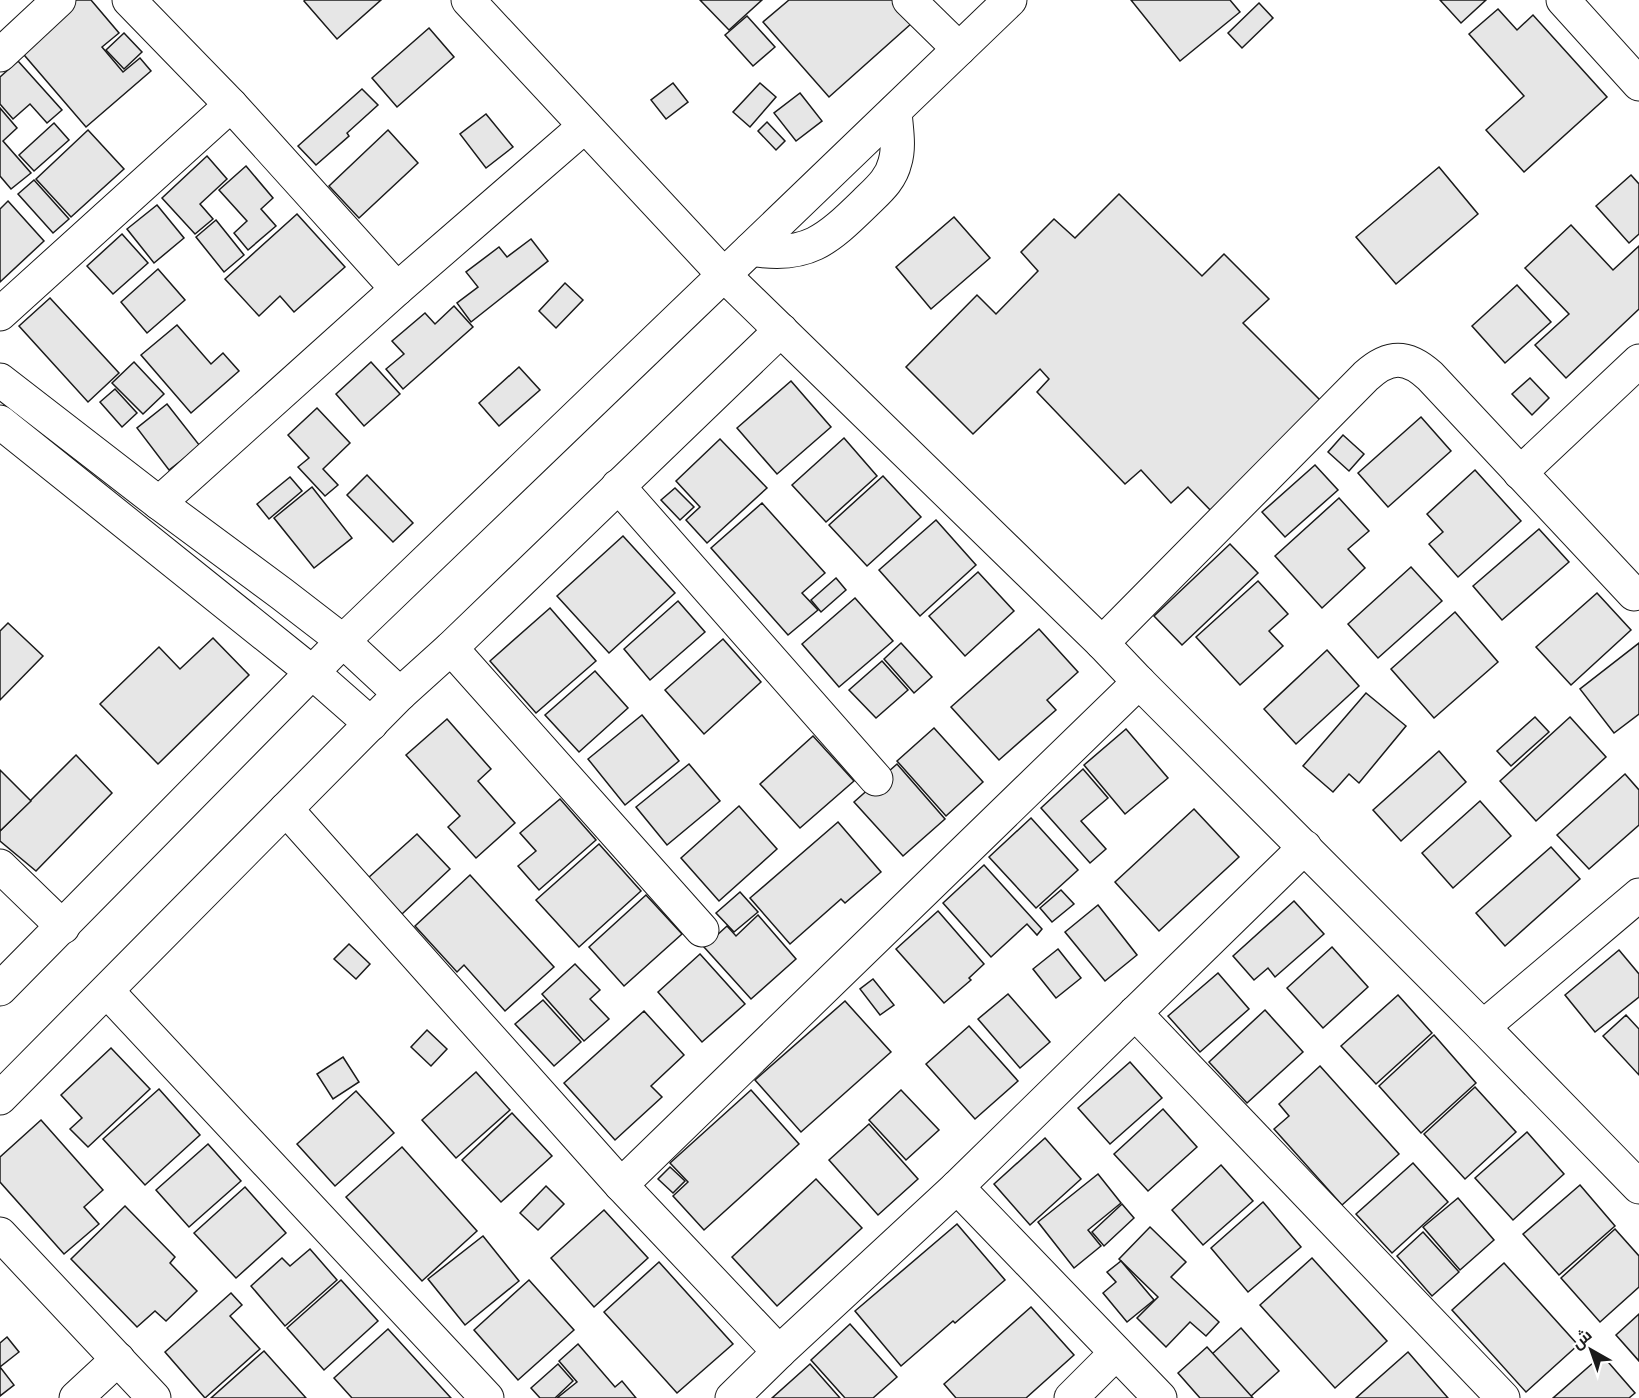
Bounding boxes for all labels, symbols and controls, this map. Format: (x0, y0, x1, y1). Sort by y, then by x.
north arrow (1561, 1320, 1621, 1380)
text: ش (1567, 1324, 1596, 1354)

